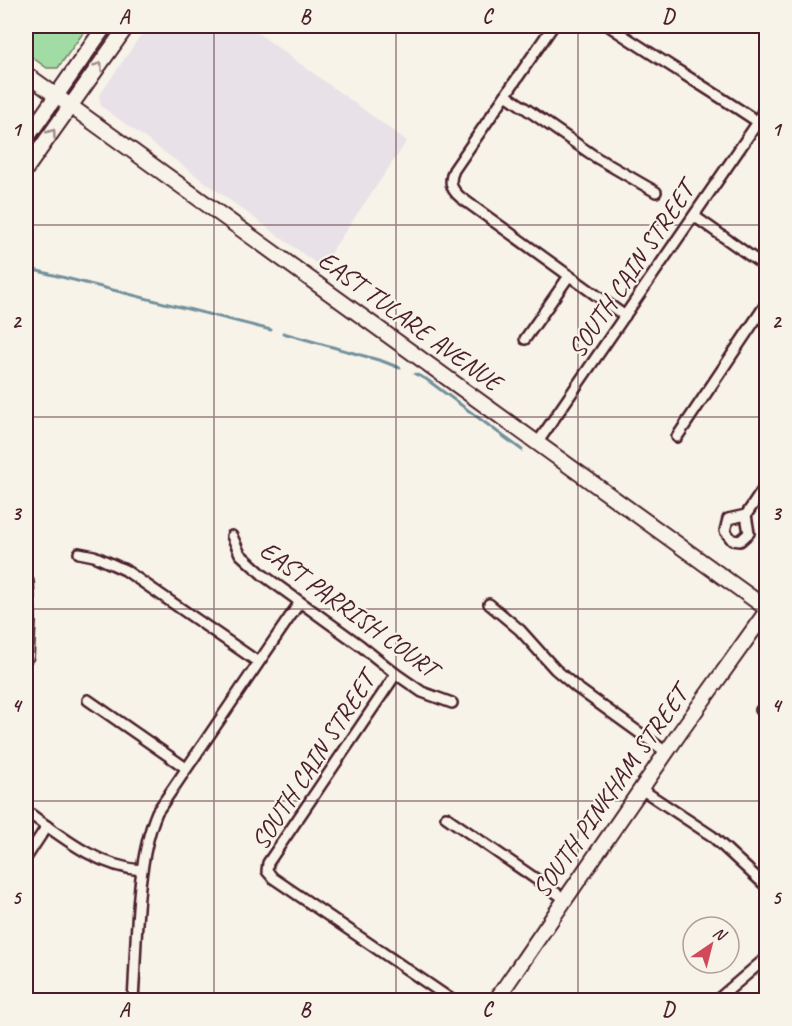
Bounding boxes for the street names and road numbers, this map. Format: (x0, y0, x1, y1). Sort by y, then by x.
street label: SOUTH CAIN STREET (560, 170, 706, 364)
street label: EAST TULARE AVENUE (312, 243, 511, 401)
street label: EAST PARRISH COURT (253, 533, 449, 688)
street label: SOUTH CAIN STREET (243, 660, 386, 856)
street label: SOUTH PINKHAM STREET (525, 674, 699, 904)

